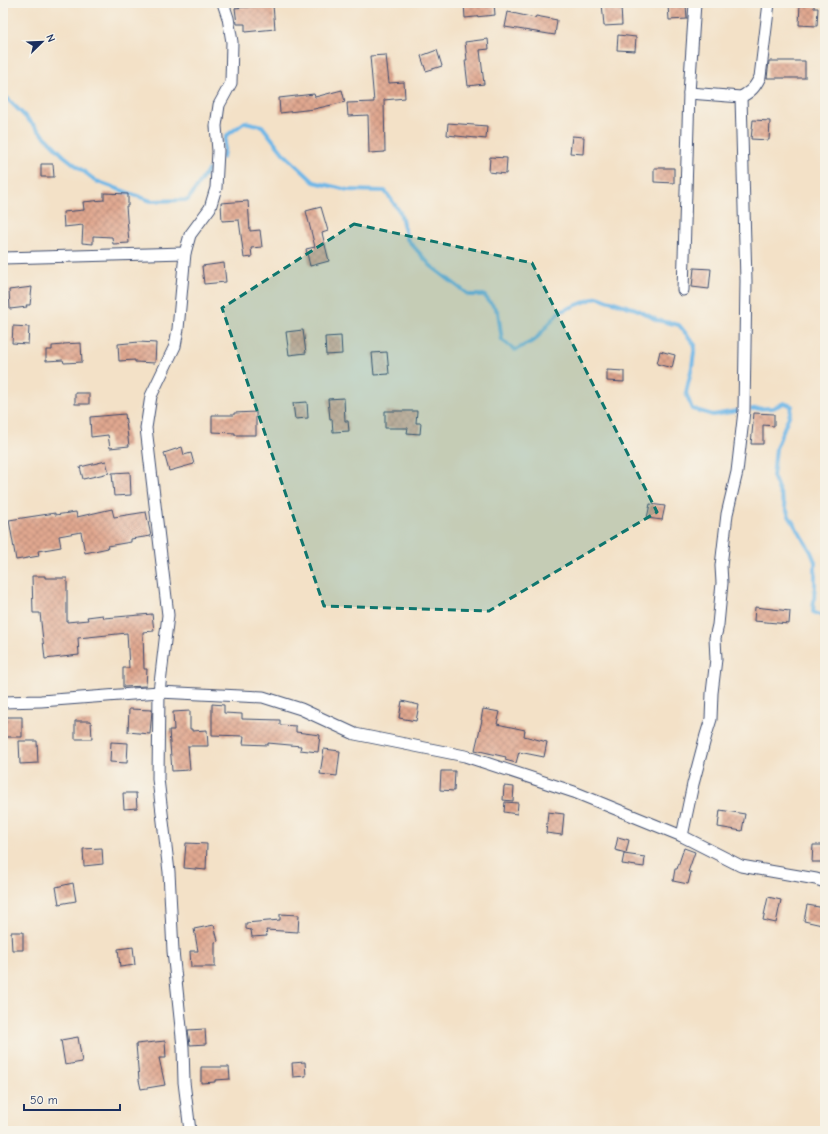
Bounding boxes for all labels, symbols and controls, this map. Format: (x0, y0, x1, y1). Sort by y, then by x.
north arrow (22, 22, 62, 62)
text: N (43, 32, 58, 44)
scale bar (24, 1086, 120, 1112)
text: 50 m (30, 1093, 58, 1107)

